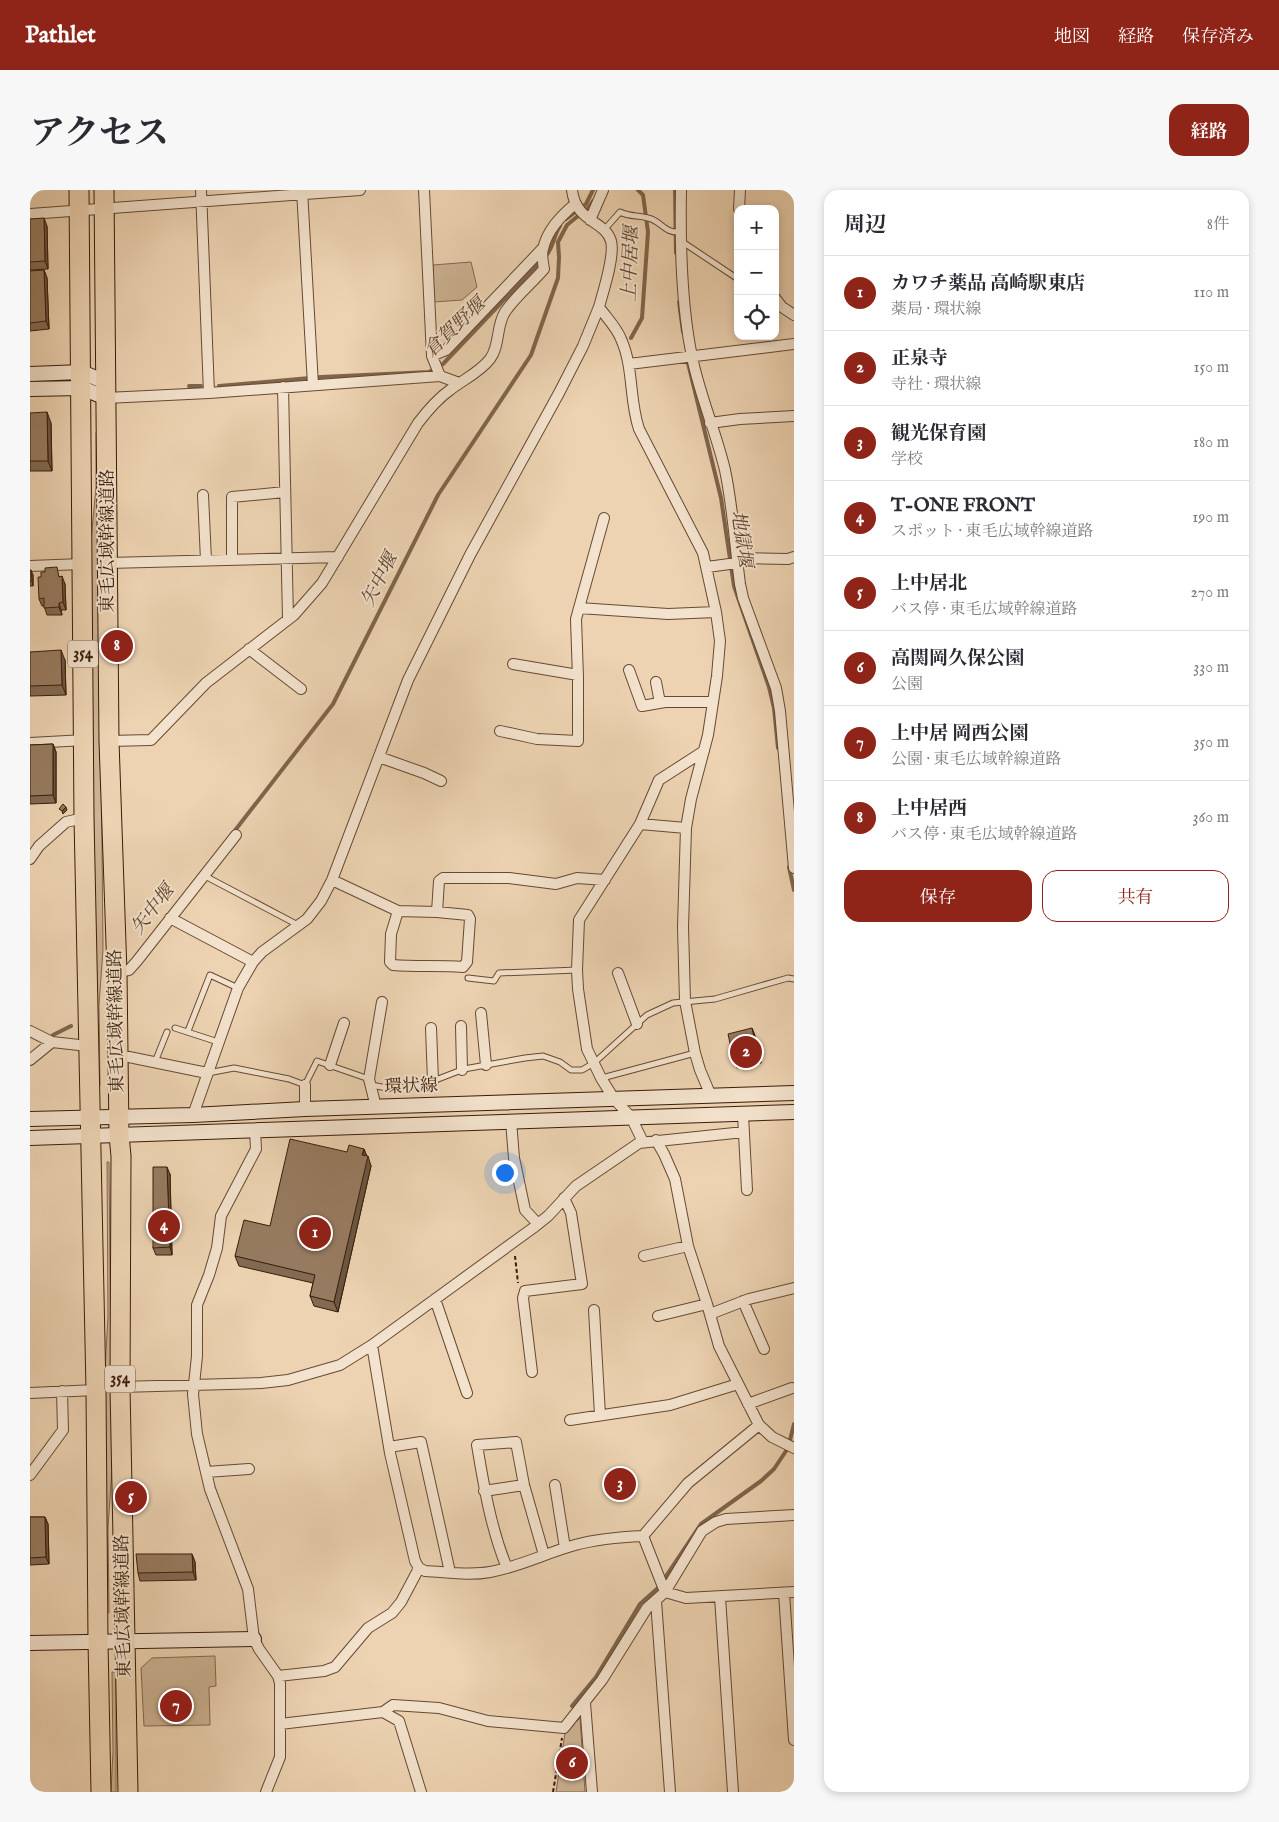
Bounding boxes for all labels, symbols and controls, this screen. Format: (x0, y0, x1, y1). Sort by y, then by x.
text: Pathlet (25, 20, 96, 51)
text: 地図 (1054, 26, 1090, 49)
text: 経路 (1118, 26, 1154, 49)
text: 保存済み (1182, 26, 1254, 49)
button: 経路 (1169, 104, 1249, 156)
text: アクセス (30, 112, 169, 157)
map controls (734, 205, 779, 340)
button: + (734, 205, 779, 250)
text: 周辺 (844, 212, 886, 239)
text: 8件 (1207, 215, 1229, 235)
water label: 上中居堰 (618, 223, 644, 302)
button: − (734, 250, 779, 295)
text: カワチ薬品 高崎駅東店 (891, 272, 1085, 296)
text: 1 (857, 283, 863, 303)
text: 110 m (1193, 283, 1229, 303)
water label: 倉賀野堰 (419, 291, 493, 363)
button: locate (734, 295, 779, 340)
text: 薬局 · 環状線 (891, 300, 982, 320)
text: 正泉寺 (891, 347, 948, 371)
text: 2 (856, 358, 864, 378)
text: 150 m (1194, 358, 1229, 378)
text: 寺社 · 環状線 (891, 375, 982, 395)
text: 観光保育園 (891, 422, 986, 446)
text: 3 (857, 433, 863, 453)
text: 180 m (1193, 433, 1229, 453)
text: 学校 (891, 450, 923, 470)
street label: 東毛広域幹線道路 (97, 469, 120, 613)
text: T-ONE FRONT (891, 494, 1035, 518)
text: 4 (856, 508, 864, 528)
text: 190 m (1192, 508, 1229, 528)
water label: 地獄堰 (725, 509, 757, 572)
text: スポット · 東毛広域幹線道路 (891, 522, 1094, 542)
water label: 矢中堰 (356, 546, 405, 611)
text: 上中居北 (891, 572, 967, 596)
text: 5 (857, 583, 863, 603)
text: 270 m (1190, 583, 1229, 603)
text: バス停 · 東毛広域幹線道路 (891, 600, 1078, 620)
pin: 8 (101, 627, 133, 665)
road number: 354 (68, 640, 98, 668)
text: 高関岡久保公園 (891, 647, 1024, 671)
text: 6 (857, 658, 863, 678)
text: 330 m (1193, 658, 1229, 678)
text: 公園 (891, 675, 923, 695)
text: 上中居 岡西公園 (891, 722, 1028, 746)
text: 7 (856, 733, 864, 753)
text: 350 m (1194, 733, 1229, 753)
text: 公園 · 東毛広域幹線道路 (891, 750, 1062, 770)
text: 上中居西 (891, 797, 967, 821)
text: 8 (857, 808, 863, 828)
text: 360 m (1193, 808, 1229, 828)
text: バス停 · 東毛広域幹線道路 (891, 825, 1078, 845)
button: 保存 (844, 870, 1032, 922)
button: 共有 (1042, 870, 1229, 922)
water label: 矢中堰 (126, 878, 182, 940)
street label: 東毛広域幹線道路 (104, 949, 130, 1093)
pin: 2 (730, 1033, 762, 1071)
street label: 環状線 (384, 1075, 438, 1099)
your location (492, 1160, 518, 1186)
pin: 4 (148, 1207, 180, 1245)
pin: 1 (299, 1214, 331, 1252)
road number: 354 (105, 1366, 135, 1392)
pin: 3 (604, 1465, 636, 1503)
pin: 5 (115, 1478, 147, 1516)
street label: 東毛広域幹線道路 (111, 1534, 137, 1678)
pin: 7 (160, 1687, 192, 1725)
pin: 6 (556, 1744, 588, 1782)

